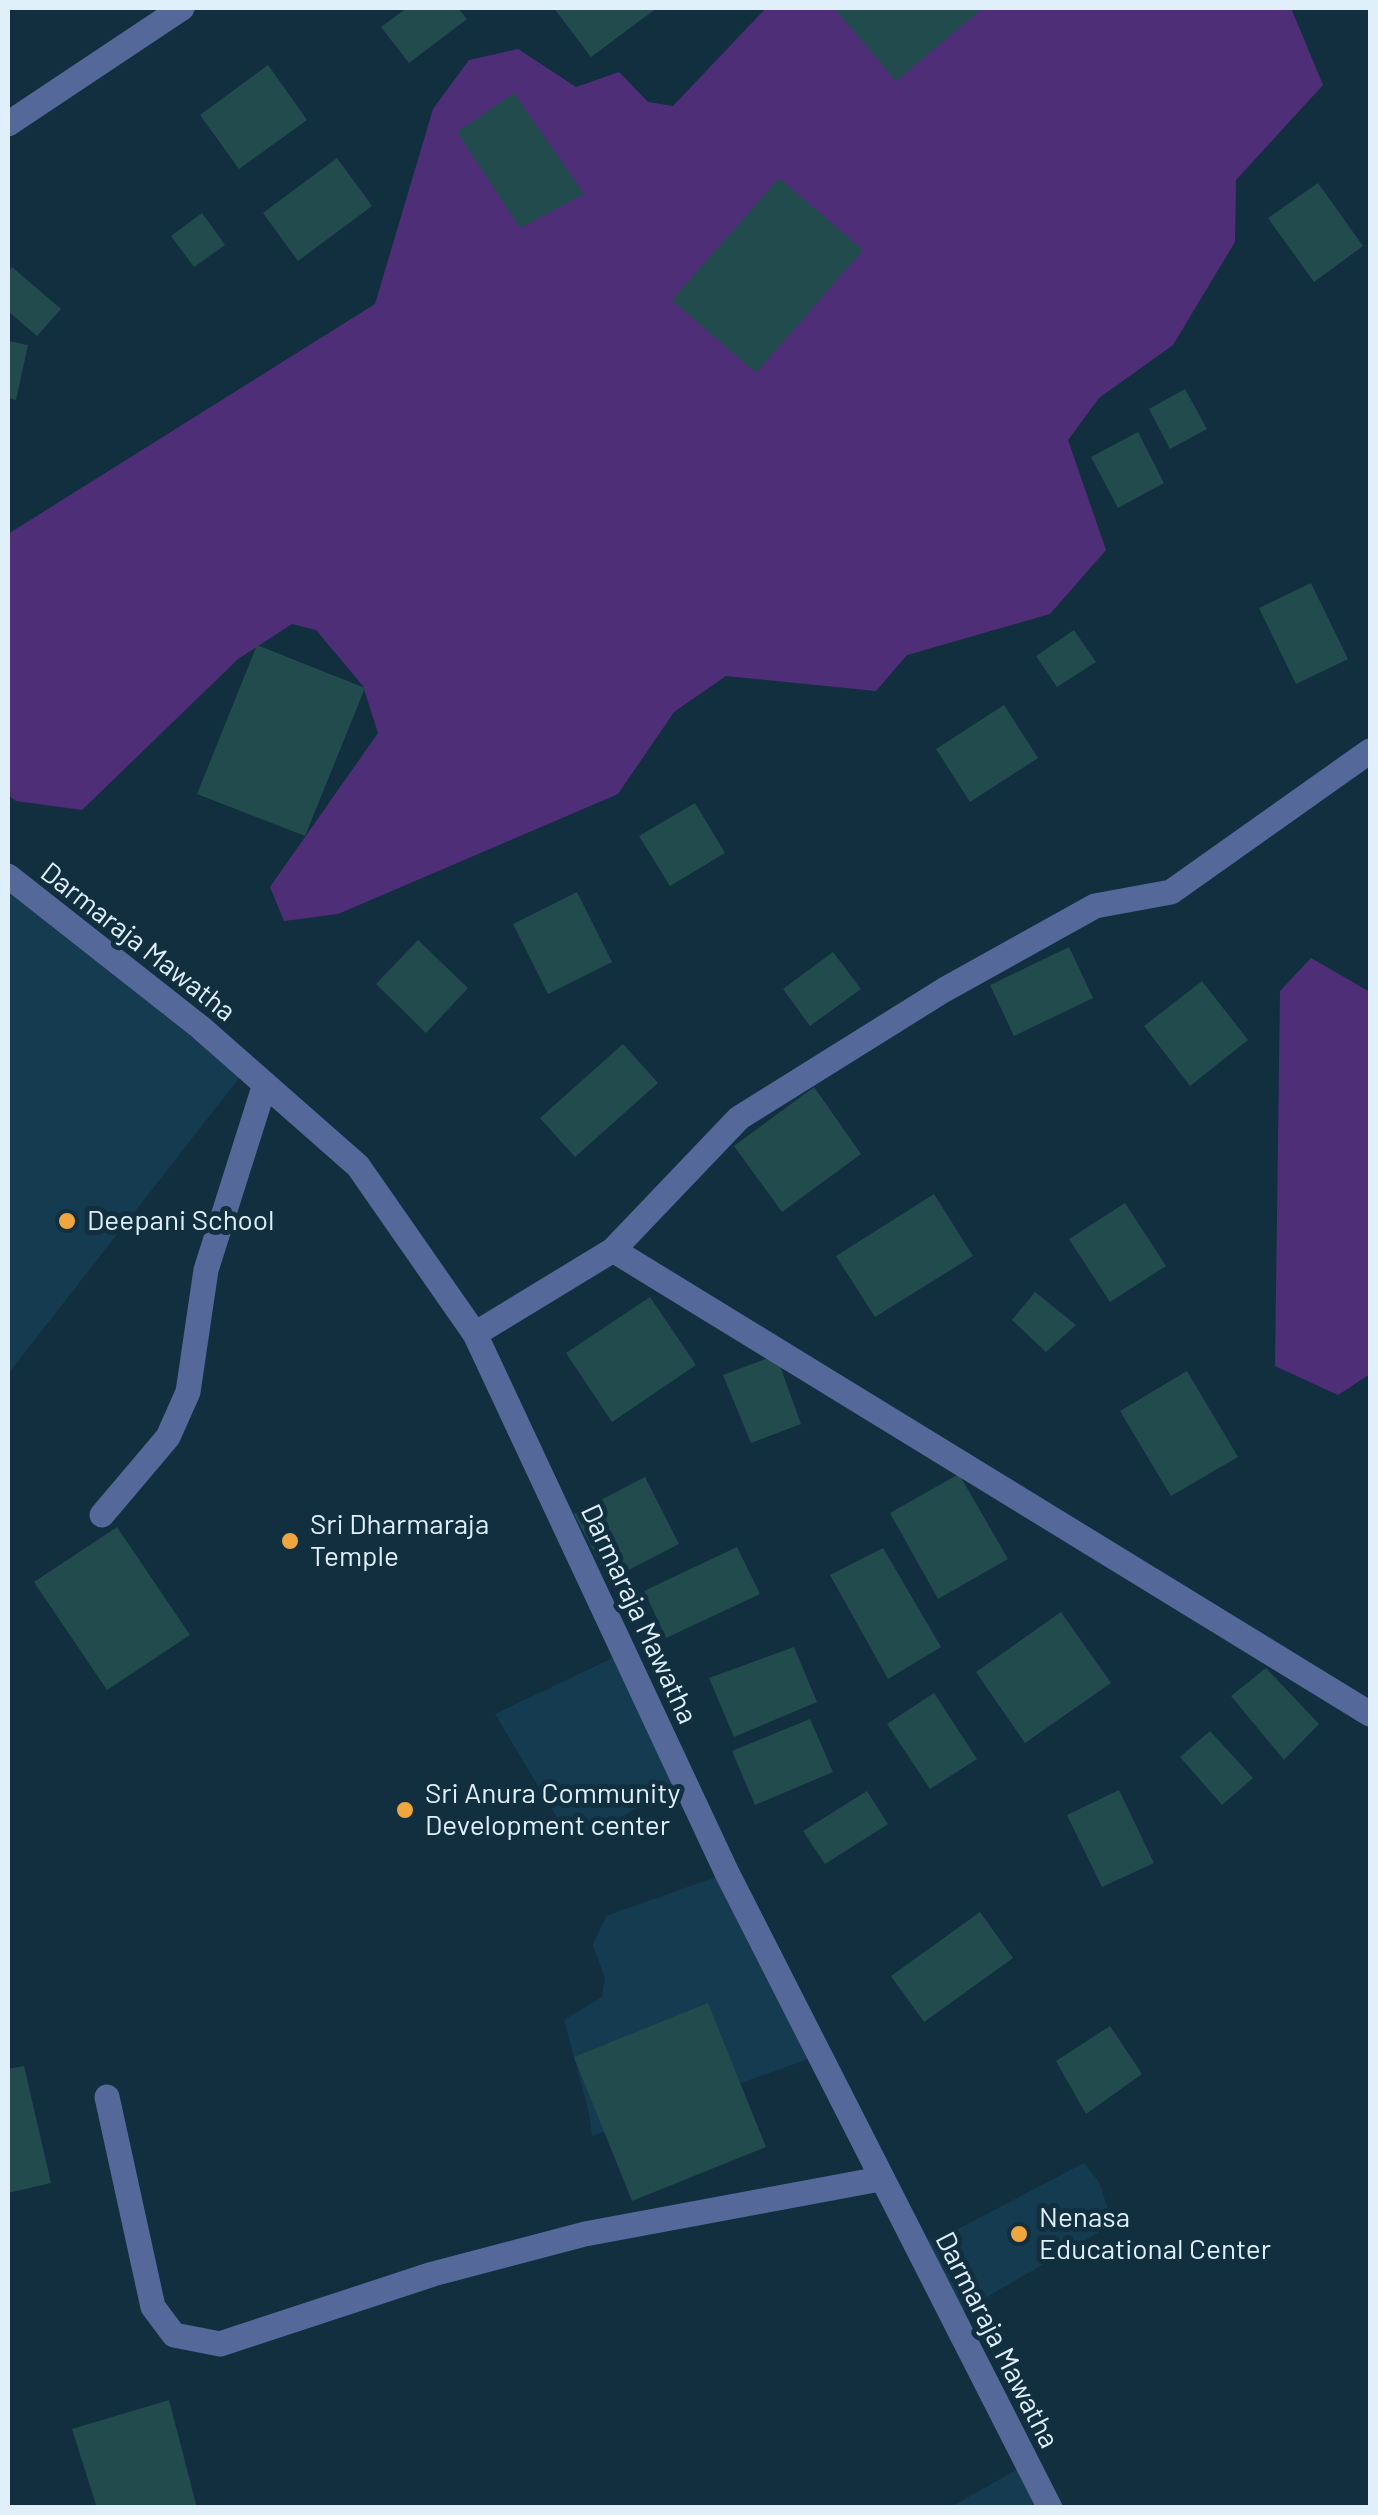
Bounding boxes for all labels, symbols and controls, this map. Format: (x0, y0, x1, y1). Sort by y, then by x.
street label: Darmaraja Mawatha (34, 855, 242, 1029)
place label: Deepani School (87, 1204, 275, 1238)
marker: Deepani School (56, 1210, 78, 1232)
street label: Darmaraja Mawatha (573, 1499, 705, 1729)
place label: Sri Dharmaraja Temple (310, 1508, 489, 1574)
marker: Sri Dharmaraja Temple (279, 1530, 301, 1552)
place label: Sri Anura Community Development center (425, 1777, 680, 1843)
marker: Sri Anura Community Development center (394, 1799, 416, 1821)
place label: Nenasa Educational Center (1039, 2201, 1271, 2267)
marker: Nenasa Educational Center (1008, 2223, 1030, 2245)
street label: Darmaraja Mawatha (928, 2226, 1066, 2454)

